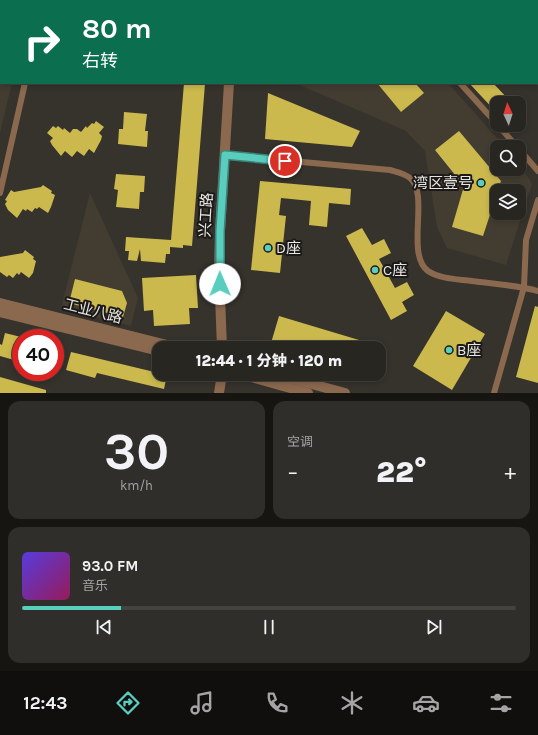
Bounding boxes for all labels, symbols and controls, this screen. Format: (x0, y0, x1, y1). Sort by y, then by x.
text: 80 m (82, 12, 151, 45)
icon: right (16, 16, 68, 68)
text: 右转 (82, 50, 118, 72)
north arrow (490, 96, 526, 132)
map controls (490, 96, 526, 220)
button: search (490, 140, 526, 176)
pin (268, 144, 302, 178)
icon: arrive (274, 150, 296, 172)
place label: 湾区壹号 (413, 174, 473, 192)
marker: 湾区壹号 (476, 178, 486, 188)
button: layers (490, 184, 526, 220)
street label: 兴工路 (196, 192, 216, 238)
place label: D座 (276, 239, 301, 257)
marker: D座 (263, 243, 273, 253)
place label: C座 (383, 261, 407, 279)
position arrow (199, 263, 241, 305)
marker: C座 (370, 265, 380, 275)
street label: 工业八路 (62, 295, 124, 327)
speed limit sign: 40 (12, 329, 64, 381)
place label: B座 (457, 341, 481, 359)
marker: B座 (444, 345, 454, 355)
text: 12:44 · 1 分钟 · 120 m (196, 352, 342, 370)
text: 30 (104, 421, 169, 482)
text: 空调 (287, 434, 313, 449)
text: 22° (376, 454, 427, 490)
text: − (287, 459, 299, 485)
text: + (504, 459, 516, 485)
text: km/h (120, 478, 153, 493)
text: 93.0 FM (82, 557, 138, 575)
text: 音乐 (82, 578, 108, 593)
icon: previous (93, 616, 115, 638)
icon: pause (258, 616, 280, 638)
icon: next (423, 616, 445, 638)
icon: directions (114, 689, 142, 717)
icon: music (188, 689, 216, 717)
icon: phone (263, 689, 291, 717)
icon: climate (338, 689, 366, 717)
icon: car (412, 689, 440, 717)
icon: filters (487, 689, 515, 717)
text: 12:43 (23, 692, 67, 714)

